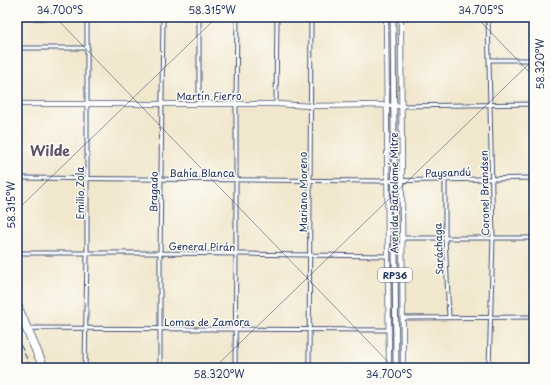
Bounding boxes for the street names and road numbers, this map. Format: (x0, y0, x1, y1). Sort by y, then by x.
street label: Martín Fierro (176, 88, 242, 103)
street label: Avenida Bartolomé Mitre (386, 132, 401, 254)
street label: Coronel Brandsen (476, 150, 492, 236)
street label: Mariano Moreno (295, 151, 310, 232)
street label: Paysandú (425, 164, 471, 181)
street label: Bahía Blanca (169, 165, 235, 180)
street label: Emilio Zola (72, 166, 87, 219)
street label: Bragado (145, 171, 161, 213)
street label: Saráchaga (430, 222, 446, 275)
street label: General Pirán (169, 238, 235, 254)
road number: RP36 (378, 268, 412, 282)
street label: Lomas de Zamora (164, 314, 251, 329)

